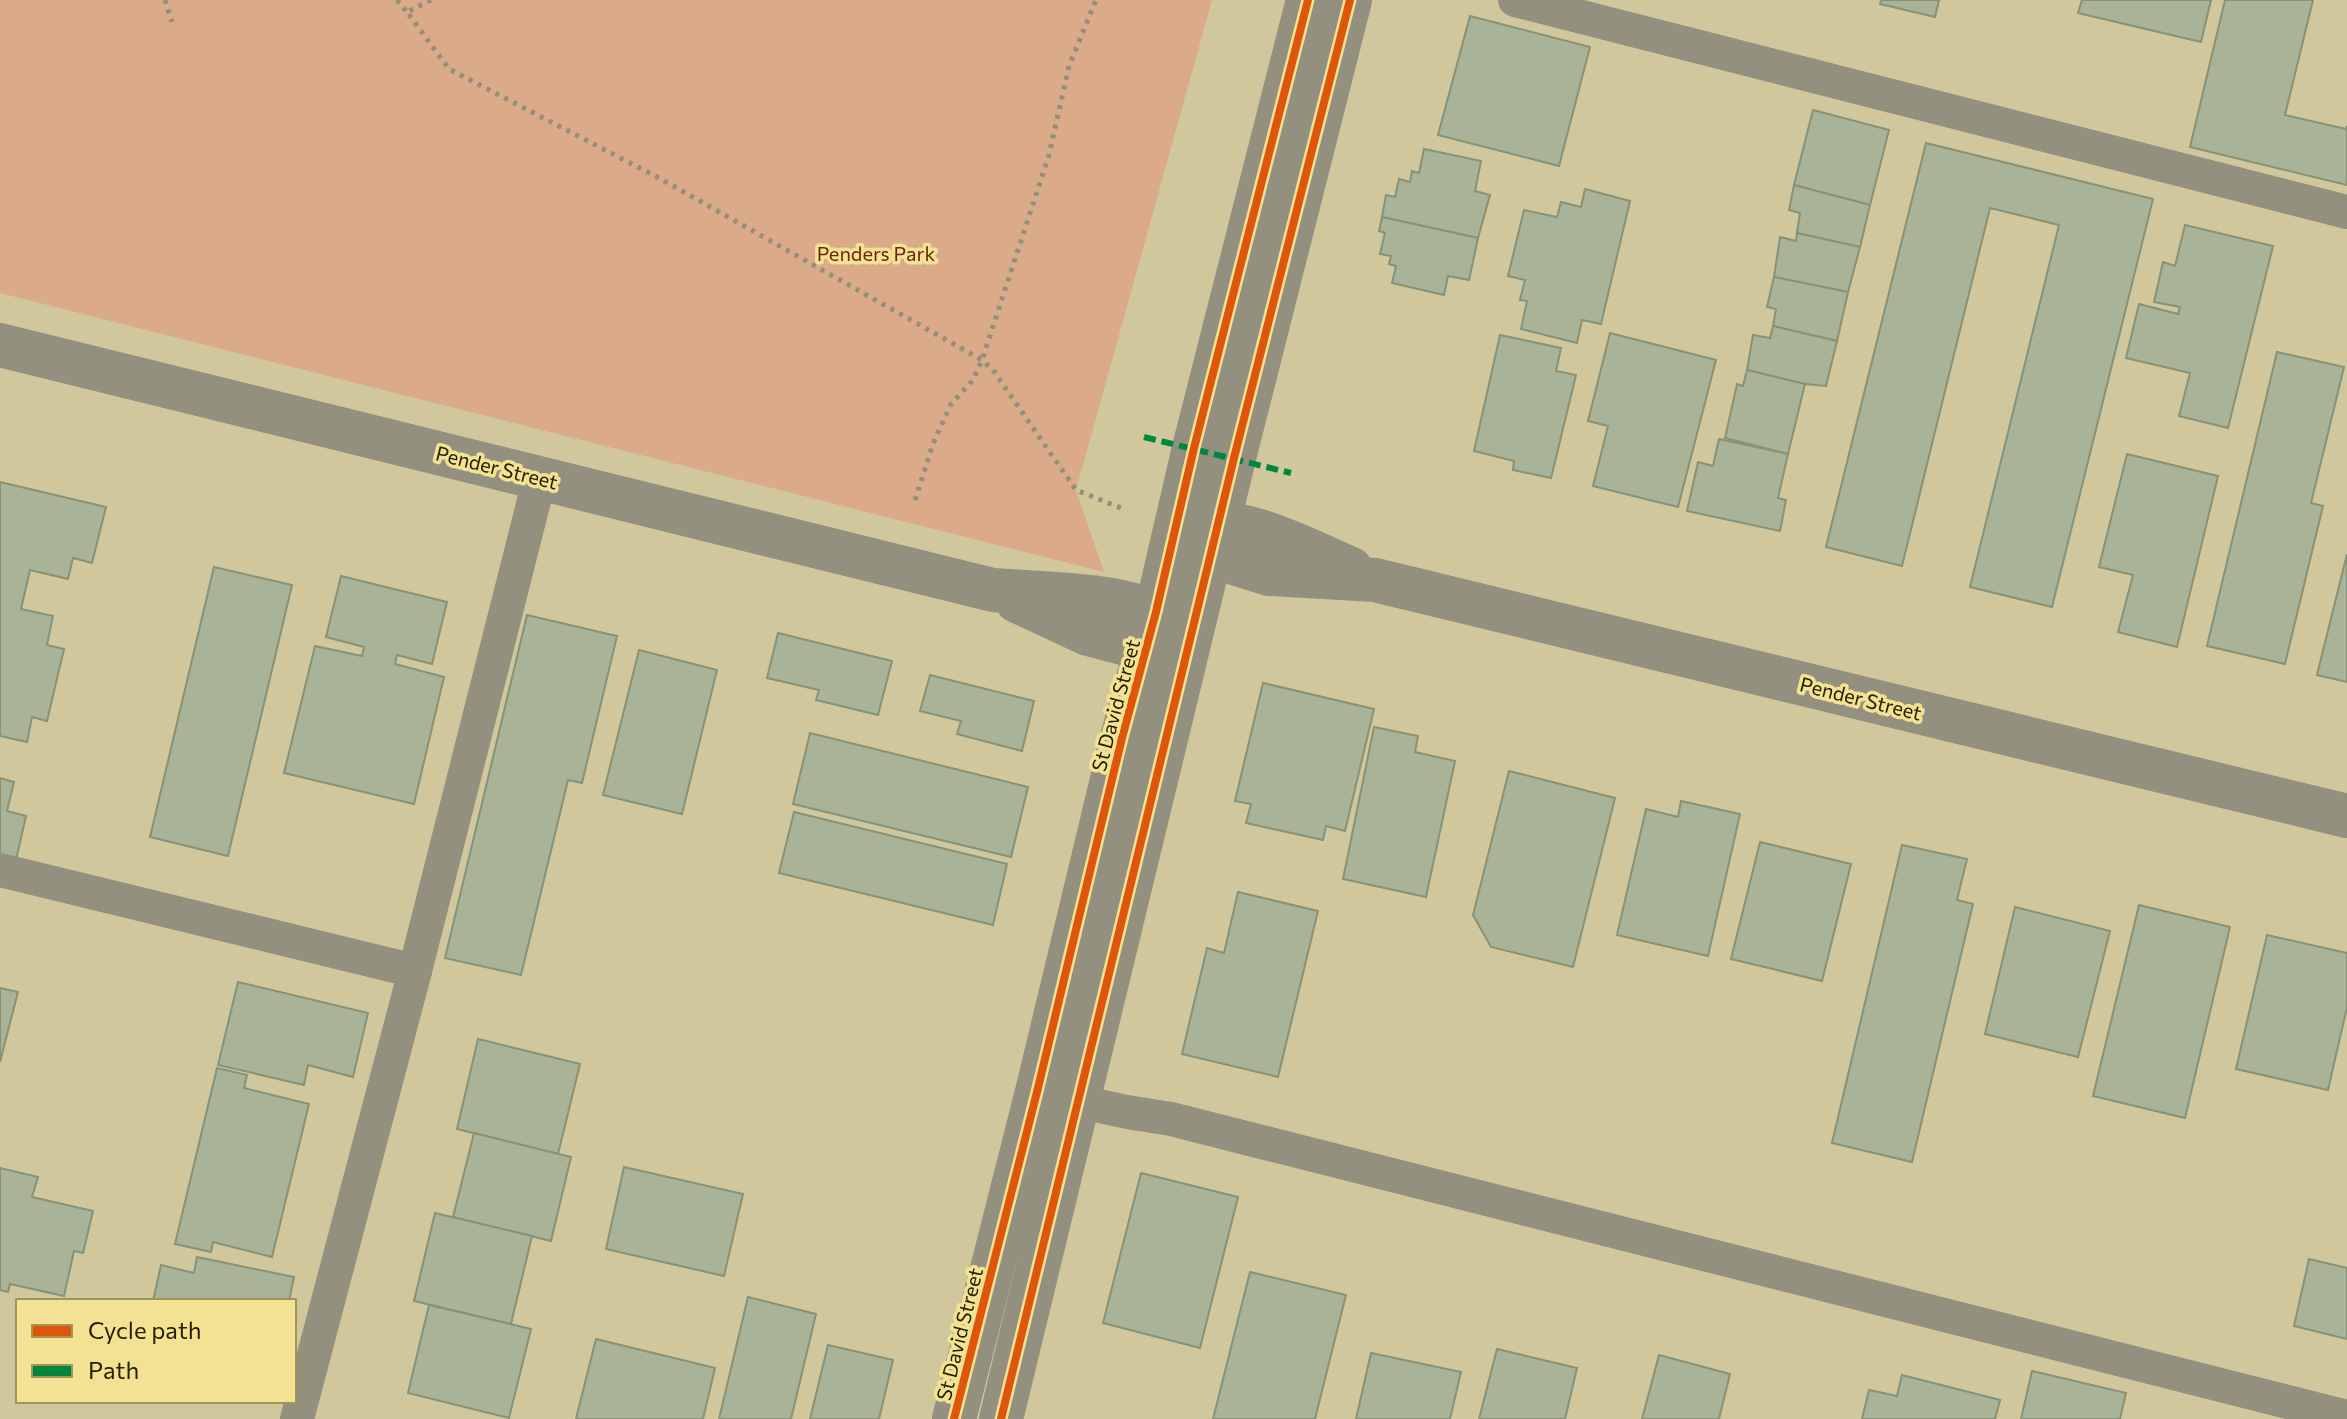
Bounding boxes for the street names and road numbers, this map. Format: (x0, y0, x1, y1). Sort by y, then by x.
street label: Pender Street (434, 440, 560, 494)
street label: St David Street (1086, 636, 1144, 774)
street label: Pender Street (1798, 671, 1924, 725)
street label: St David Street (931, 1265, 987, 1403)

